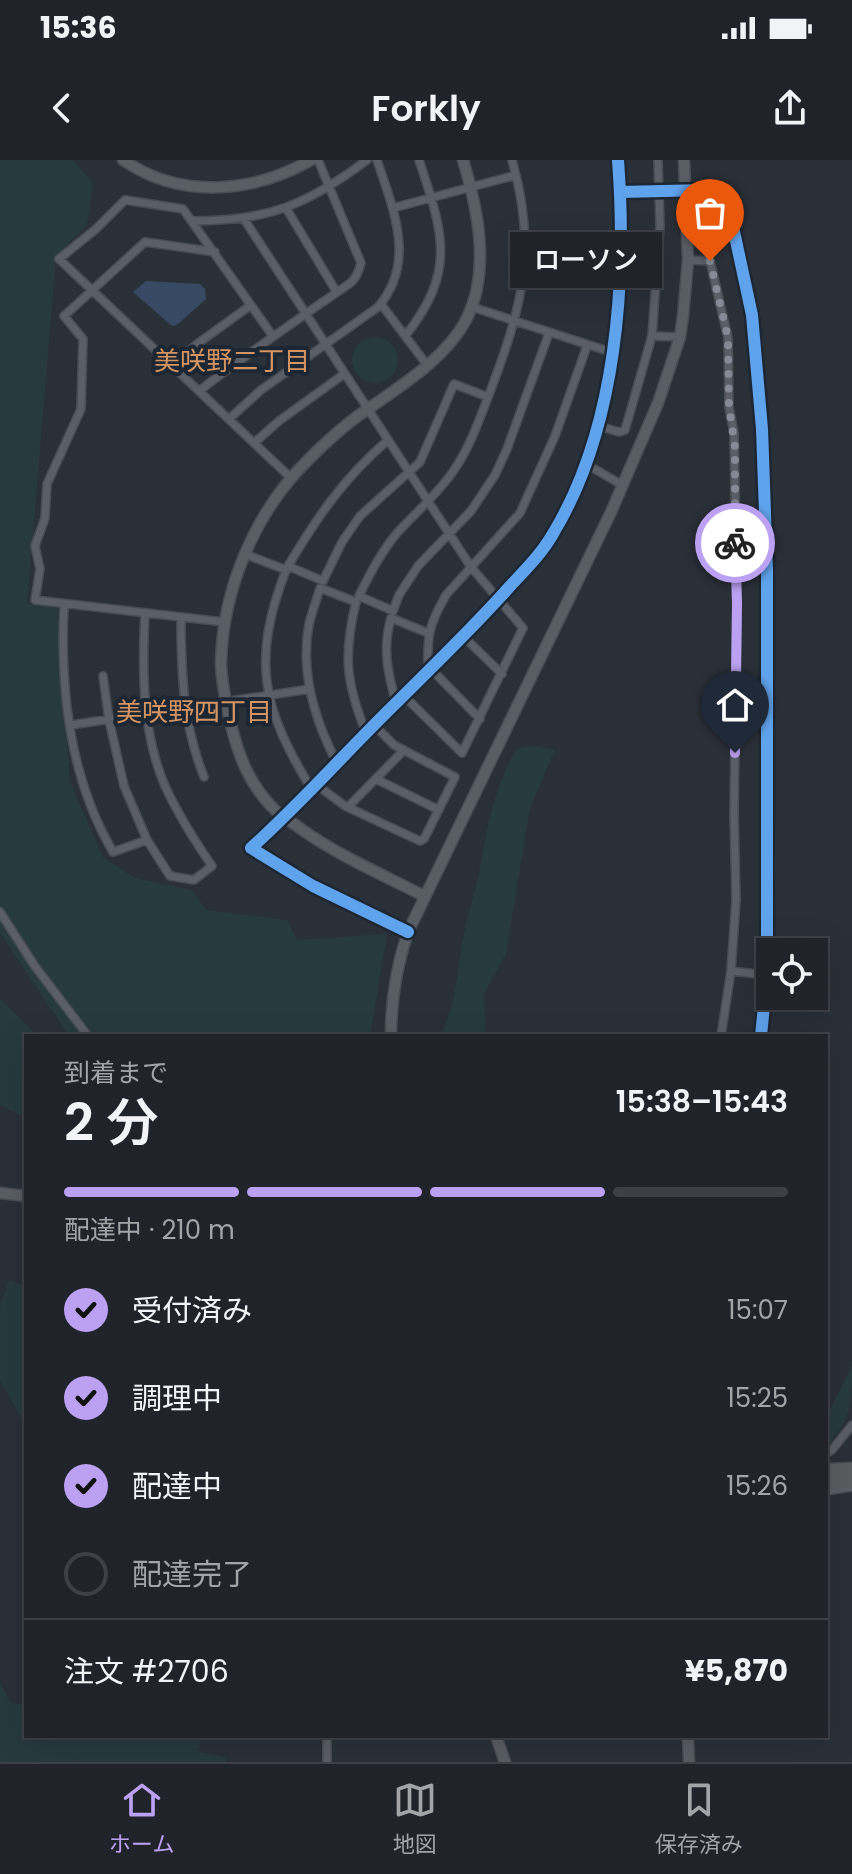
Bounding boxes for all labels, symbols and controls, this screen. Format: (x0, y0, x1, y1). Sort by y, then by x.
text: 15:36 (40, 6, 117, 49)
text: Forkly (371, 83, 481, 134)
icon: back (40, 86, 84, 130)
icon: share (768, 86, 812, 130)
pin (676, 179, 744, 261)
icon: bag (688, 191, 732, 235)
callout: ローソン (510, 233, 662, 289)
text: ローソン (534, 242, 638, 278)
district label: 美咲野二丁目 (154, 343, 310, 379)
courier (695, 503, 775, 583)
icon: bike (713, 521, 757, 565)
pin (701, 671, 769, 753)
icon: home (713, 683, 757, 727)
district label: 美咲野四丁目 (116, 694, 272, 730)
map controls (756, 938, 828, 1010)
button: locate (756, 938, 828, 1010)
text: 到着まで (64, 1055, 168, 1091)
text: 15:38–15:43 (616, 1080, 788, 1123)
text: 2 分 (64, 1086, 158, 1159)
text: 配達中 · 210 m (64, 1212, 235, 1248)
icon: check (64, 1288, 108, 1332)
text: 受付済み (132, 1289, 252, 1332)
text: 15:07 (727, 1292, 788, 1328)
icon: check (64, 1376, 108, 1420)
text: 調理中 (132, 1377, 222, 1420)
text: 15:25 (727, 1380, 788, 1416)
icon: check (64, 1464, 108, 1508)
text: 配達中 (132, 1465, 222, 1508)
text: 15:26 (726, 1468, 788, 1504)
text: 配達完了 (132, 1553, 252, 1596)
text: ¥5,870 (685, 1649, 788, 1692)
text: 注文 #2706 (64, 1650, 229, 1693)
tab: ホーム (109, 1778, 174, 1861)
tab: 地図 (393, 1778, 437, 1861)
tab: 保存済み (655, 1778, 743, 1861)

